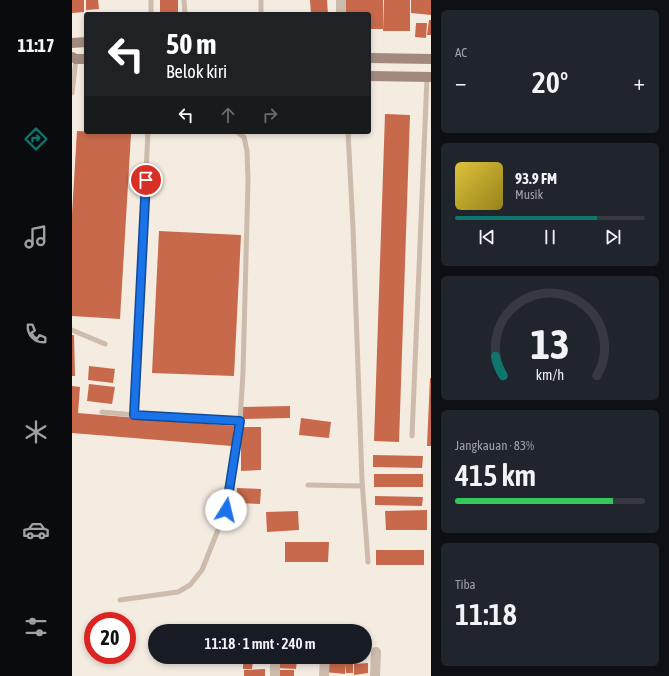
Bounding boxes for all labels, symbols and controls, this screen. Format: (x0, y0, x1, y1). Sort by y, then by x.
icon: left (100, 28, 152, 80)
text: 50 m (166, 28, 216, 60)
text: 11:17 (17, 35, 55, 56)
text: AC (455, 45, 467, 60)
text: Belok kiri (166, 61, 227, 82)
text: 20° (532, 65, 568, 99)
text: − (455, 69, 466, 95)
text: + (634, 69, 645, 95)
icon: left (175, 104, 197, 126)
icon: ahead (217, 104, 239, 126)
icon: right (259, 104, 281, 126)
icon: directions (22, 125, 50, 153)
pin (129, 163, 163, 197)
icon: arrive (135, 169, 157, 191)
text: 93.9 FM (515, 170, 557, 187)
text: Musik (515, 187, 543, 202)
icon: music (22, 223, 50, 251)
icon: previous (476, 226, 498, 248)
icon: pause (539, 226, 561, 248)
icon: next (602, 226, 624, 248)
icon: phone (22, 320, 50, 348)
text: 13 (530, 320, 570, 368)
text: km/h (536, 367, 564, 383)
icon: climate (22, 418, 50, 446)
text: Jangkauan · 83% (455, 438, 534, 453)
text: 415 km (455, 458, 536, 492)
position arrow (205, 489, 247, 531)
icon: car (22, 516, 50, 544)
text: Tiba (455, 577, 476, 592)
text: 11:18 (455, 597, 517, 631)
speed limit sign: 20 (84, 612, 136, 664)
icon: filters (22, 613, 50, 641)
text: 11:18 · 1 mnt · 240 m (204, 635, 316, 652)

